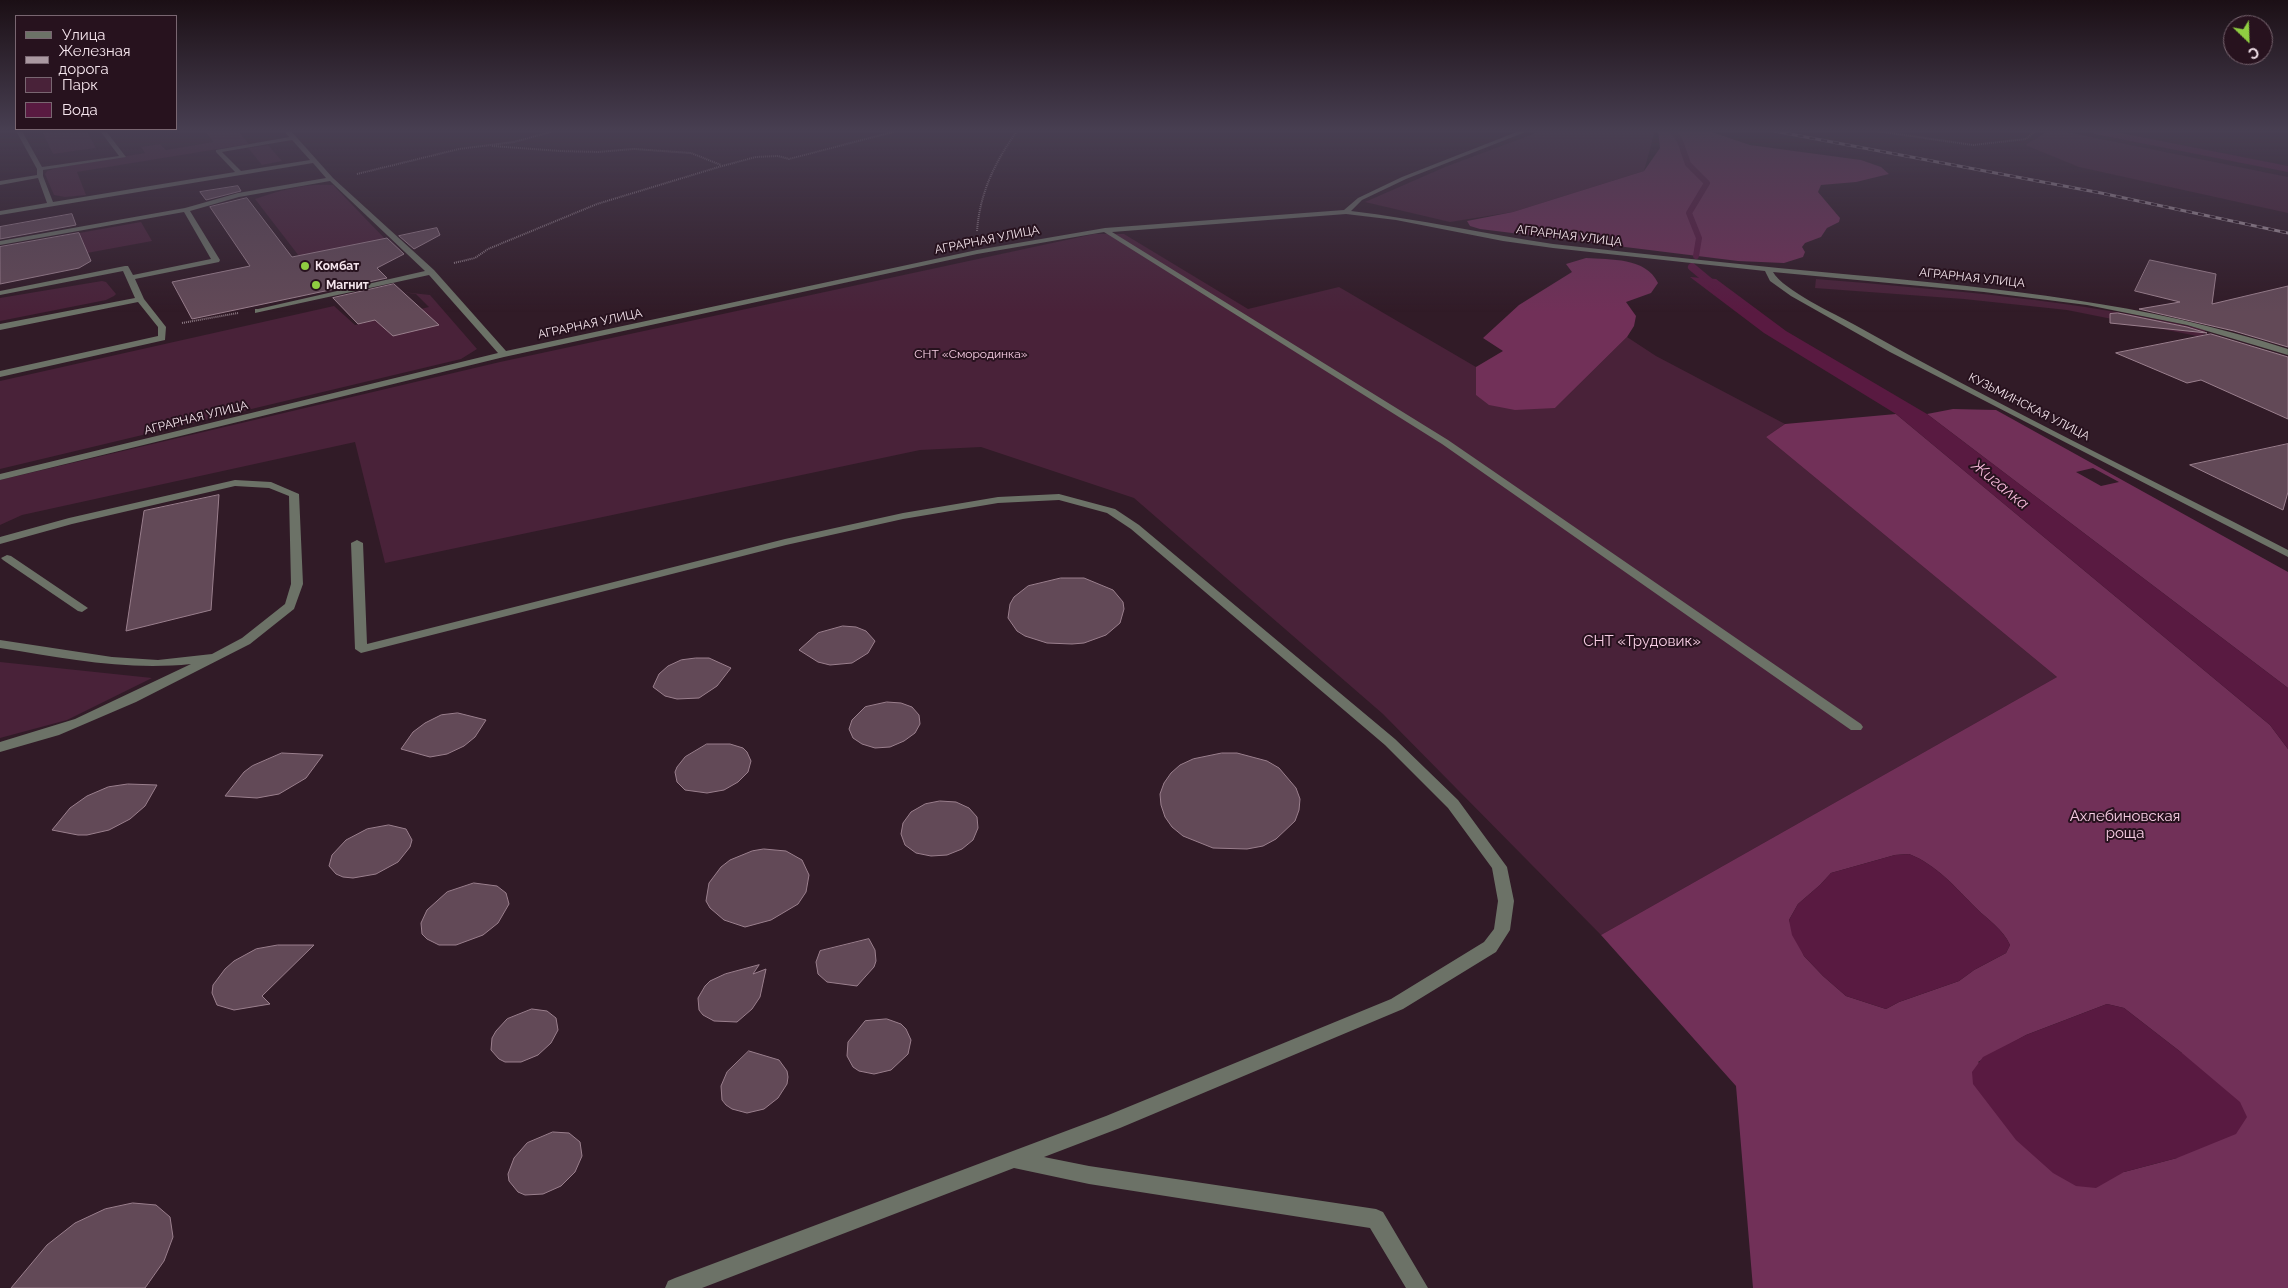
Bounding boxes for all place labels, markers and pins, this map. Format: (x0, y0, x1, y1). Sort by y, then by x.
place label: Комбат (315, 259, 359, 273)
marker: Комбат (299, 260, 311, 272)
place label: Магнит (326, 278, 369, 292)
marker: Магнит (310, 279, 322, 291)

